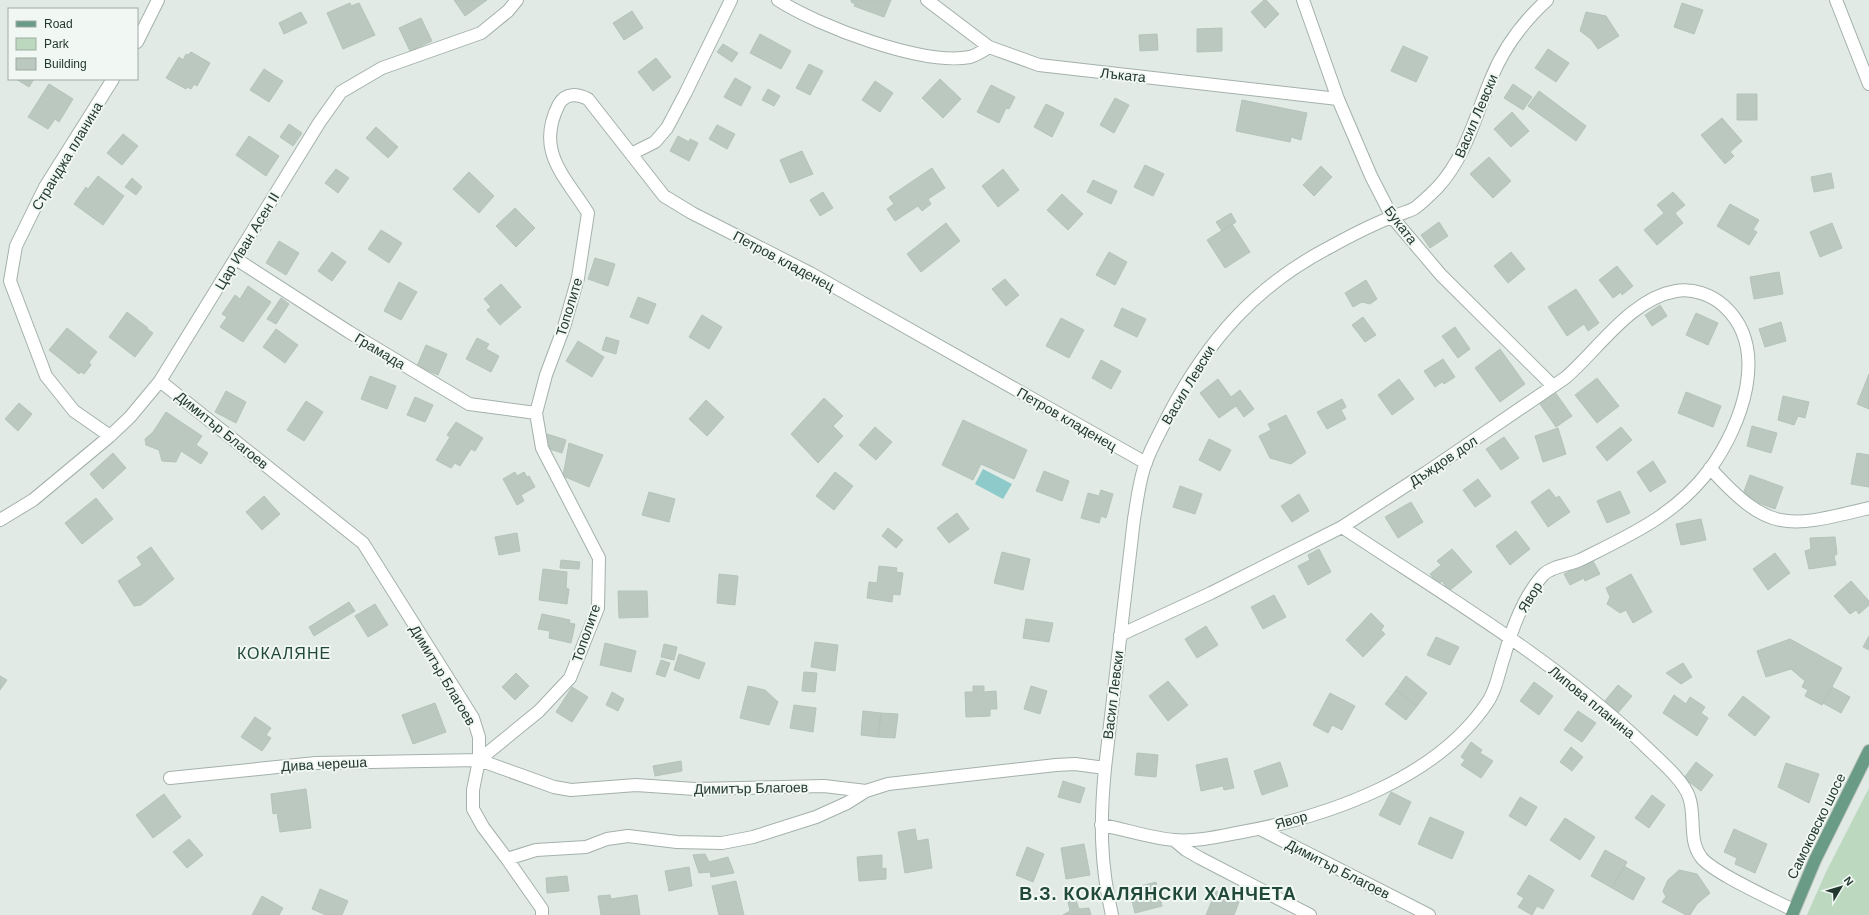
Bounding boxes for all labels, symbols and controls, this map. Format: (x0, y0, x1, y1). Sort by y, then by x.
legend (8, 8, 138, 80)
text: Road (44, 17, 73, 31)
text: Park (44, 37, 70, 51)
text: Building (44, 57, 87, 71)
street label: Лъката (1099, 65, 1147, 85)
street label: Васил Левски (1451, 72, 1501, 160)
street label: Странджа планина (28, 99, 106, 213)
street label: Цар Иван Асен II (212, 190, 282, 292)
street label: Буката (1381, 203, 1421, 247)
street label: Петров кладенец (731, 228, 837, 294)
street label: Тополите (553, 276, 586, 338)
street label: Грамада (352, 330, 408, 372)
street label: Васил Левски (1158, 343, 1218, 427)
street label: Петров кладенец (1014, 384, 1120, 454)
street label: Димитър Благоев (173, 388, 271, 472)
street label: Дъждов дол (1406, 432, 1480, 490)
street label: Явор (1514, 579, 1546, 615)
street label: Тополите (569, 602, 603, 664)
street label: Димитър Благоев (407, 622, 479, 728)
district label: КОКАЛЯНЕ (237, 645, 331, 662)
street label: Васил Левски (1100, 650, 1126, 740)
street label: Липова планина (1546, 662, 1638, 742)
street label: Дива череша (281, 754, 368, 774)
street label: Самоковско шосе (1783, 770, 1849, 881)
street label: Димитър Благоев (694, 779, 808, 797)
street label: Явор (1273, 808, 1309, 832)
street label: Димитър Благоев (1283, 836, 1393, 902)
north arrow (1821, 867, 1861, 907)
text: N (1842, 874, 1856, 888)
district label: В.З. КОКАЛЯНСКИ ХАНЧЕТА (1019, 884, 1297, 904)

